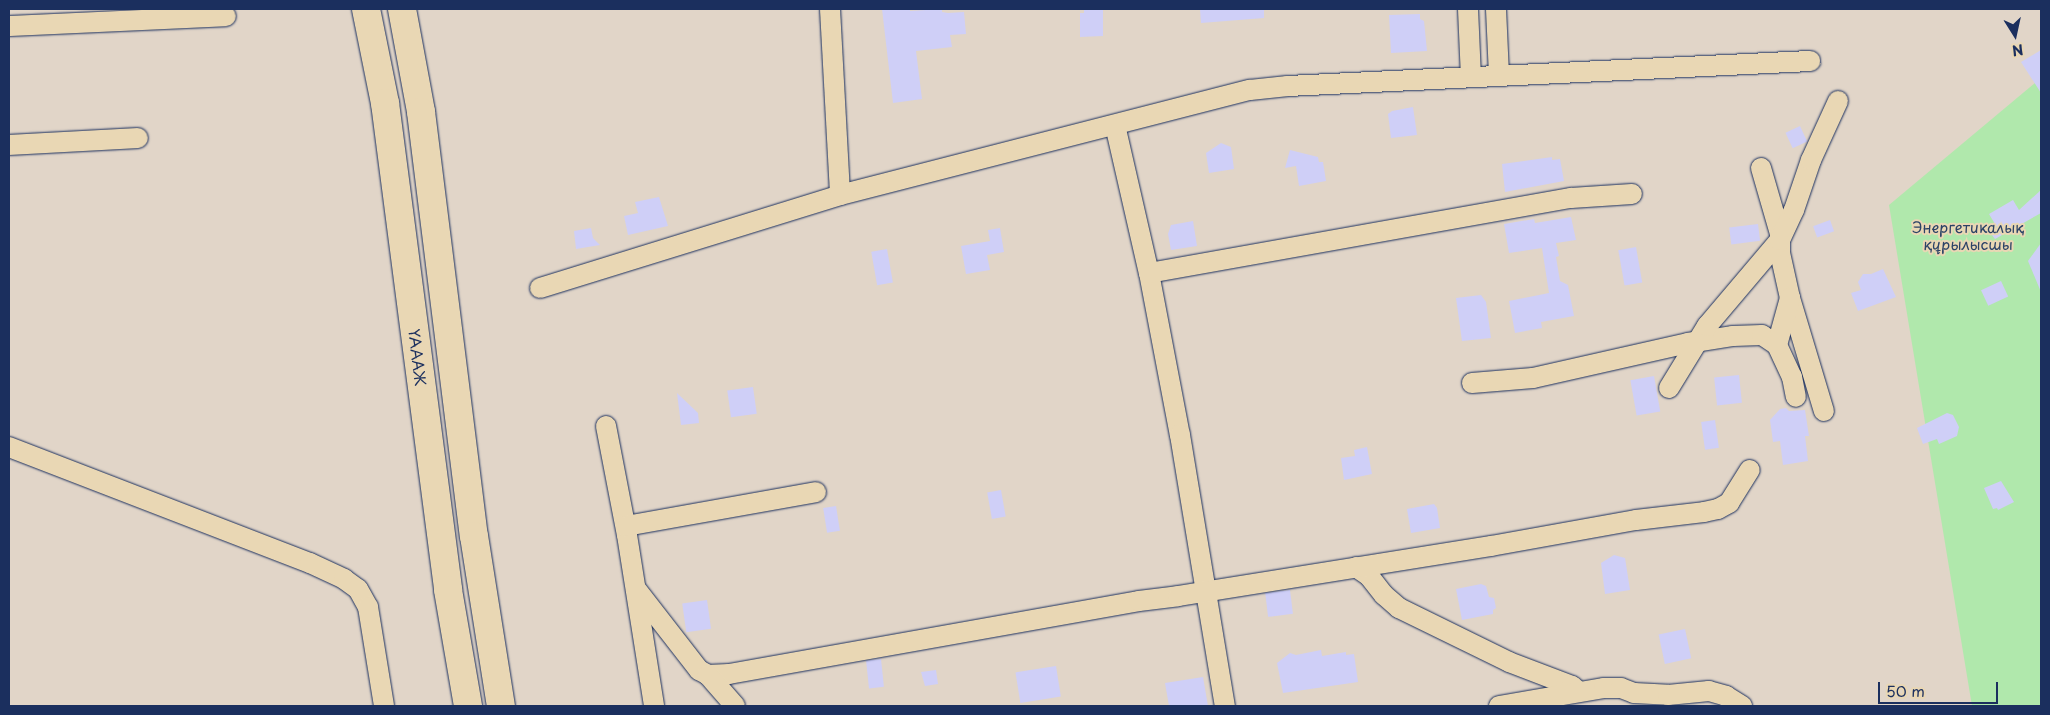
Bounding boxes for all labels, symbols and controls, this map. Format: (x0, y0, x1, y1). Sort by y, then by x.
north arrow (1990, 10, 2040, 60)
text: N (2010, 39, 2025, 62)
park label: Энергетикалық құрылысшы (1912, 217, 2024, 252)
street label: ҮАААЖ (406, 328, 430, 386)
scale bar (1880, 672, 2000, 704)
text: 50 m (1886, 679, 1925, 702)

